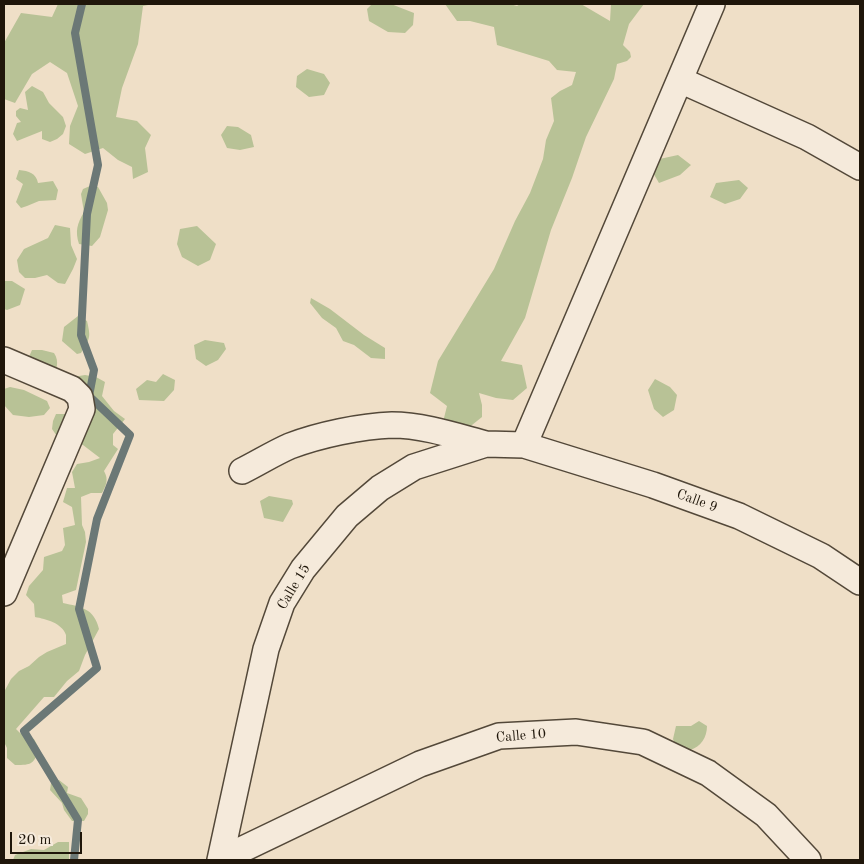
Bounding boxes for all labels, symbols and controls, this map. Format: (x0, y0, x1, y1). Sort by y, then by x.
street label: Calle 9 (674, 486, 720, 516)
street label: Calle 15 (274, 561, 314, 613)
street label: Calle 10 (495, 725, 547, 747)
scale bar (12, 822, 85, 854)
text: 20 m (18, 833, 52, 848)

